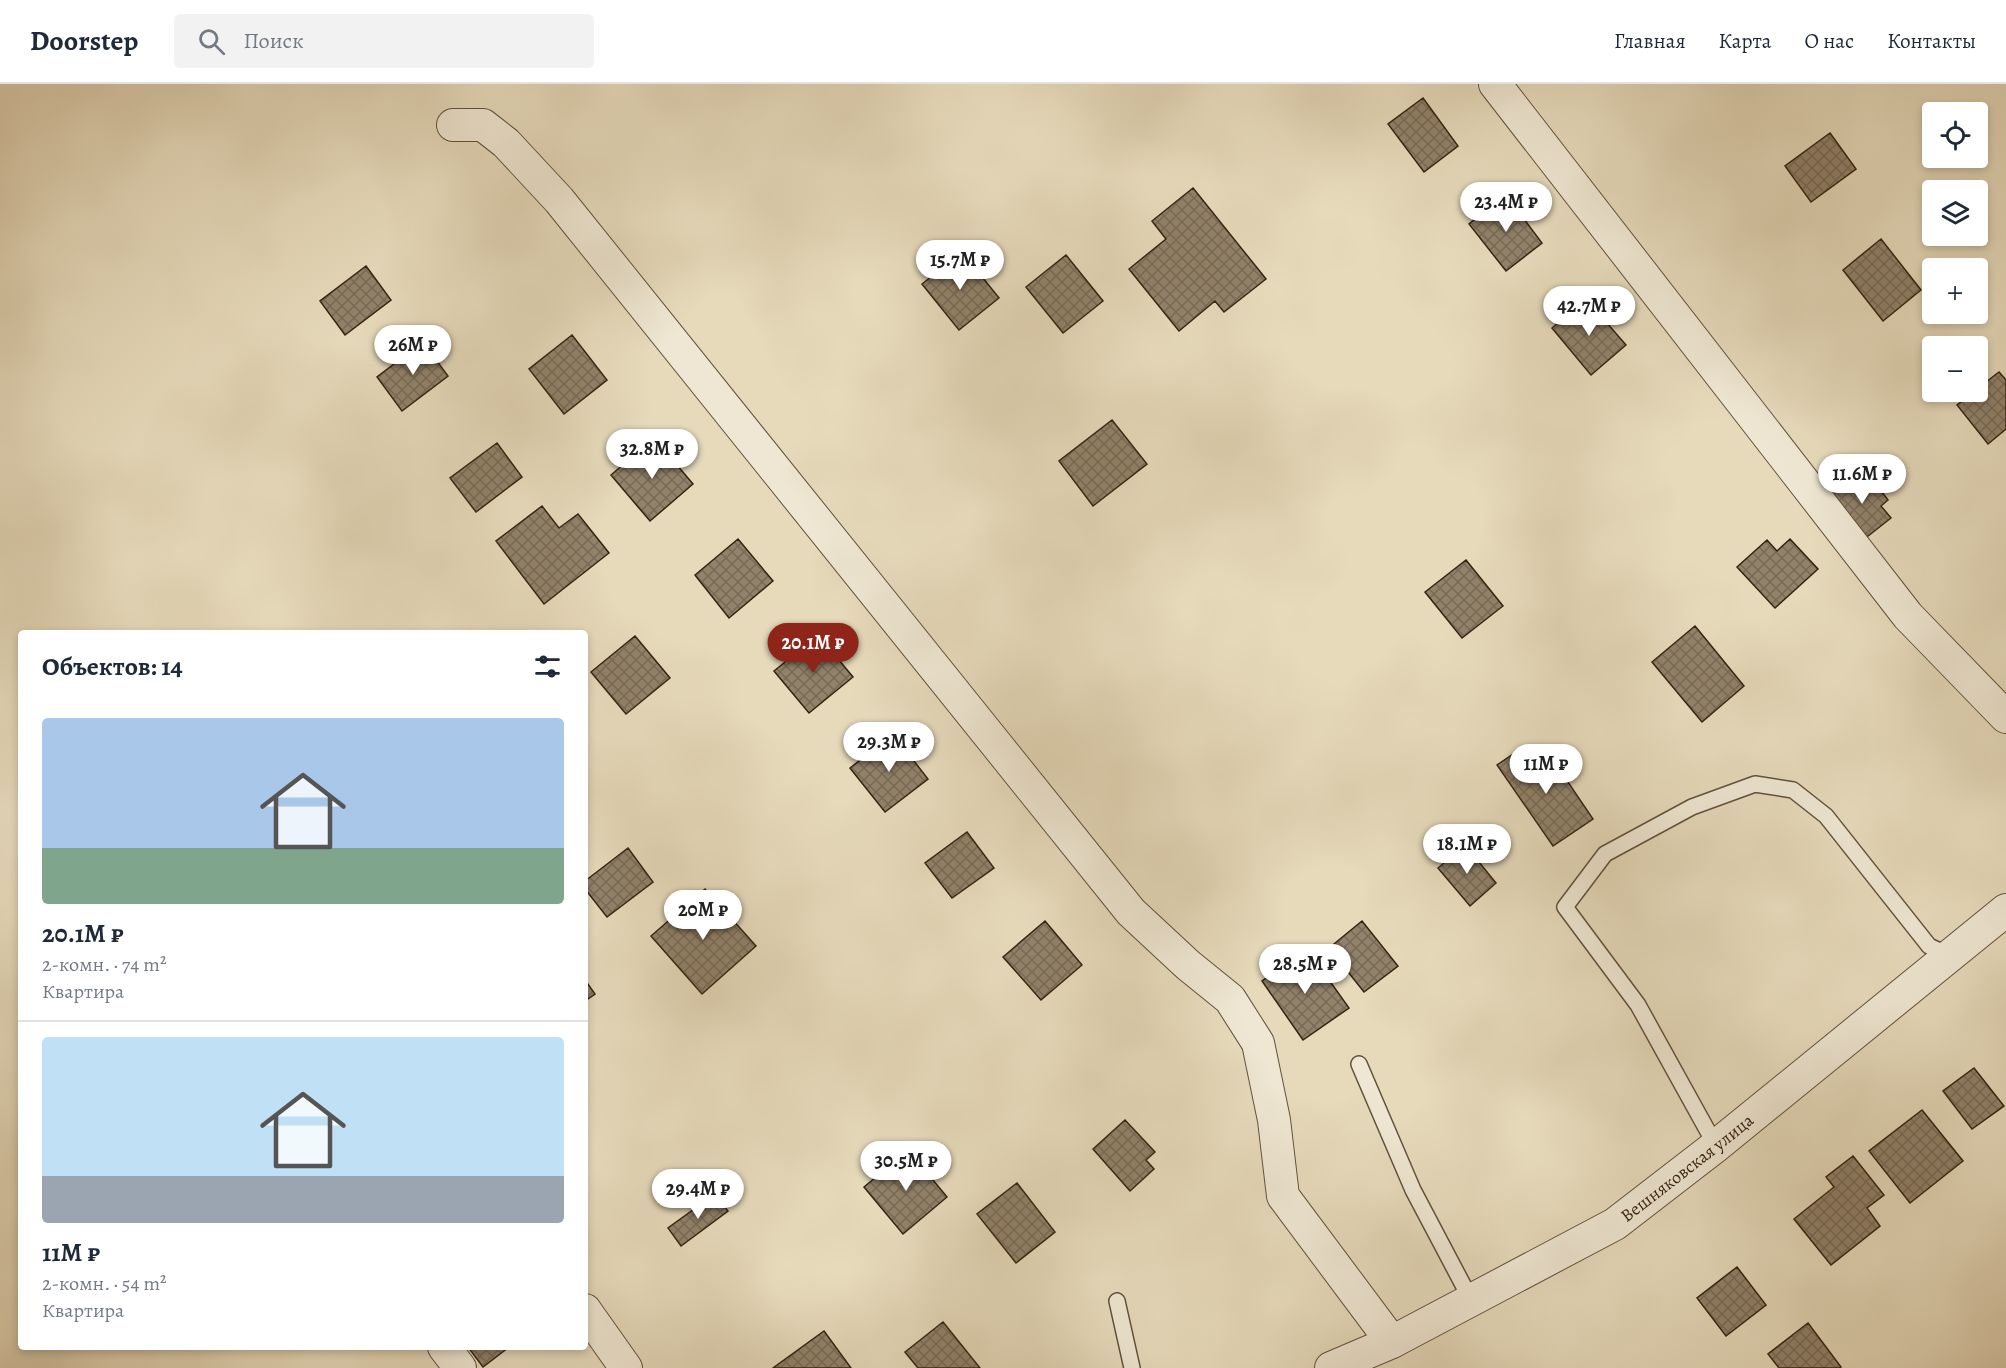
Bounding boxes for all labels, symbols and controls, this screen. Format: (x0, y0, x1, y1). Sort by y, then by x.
search box (174, 14, 594, 68)
text: Doorstep (30, 22, 138, 60)
icon: search (195, 25, 228, 58)
text: Поиск (243, 26, 304, 56)
text: Главная (1614, 27, 1686, 55)
text: Карта (1719, 27, 1771, 55)
text: О нас (1804, 27, 1854, 55)
text: Контакты (1887, 27, 1976, 55)
map controls (1922, 102, 1988, 402)
button: locate (1922, 102, 1988, 168)
button: layers (1922, 180, 1988, 246)
pin: 23.4M ₽ (1451, 182, 1561, 233)
text: 23.4M ₽ (1474, 188, 1538, 215)
pin: 15.7M ₽ (905, 240, 1015, 291)
text: 15.7M ₽ (930, 246, 990, 273)
button: + (1922, 258, 1988, 324)
pin: 42.7M ₽ (1534, 286, 1644, 337)
text: 42.7M ₽ (1557, 292, 1621, 319)
pin: 26M ₽ (371, 325, 455, 376)
text: 26M ₽ (388, 331, 438, 358)
button: − (1922, 336, 1988, 402)
pin: 32.8M ₽ (597, 429, 707, 480)
text: 32.8M ₽ (620, 435, 684, 462)
pin: 11.6M ₽ (1807, 454, 1917, 505)
text: 11.6M ₽ (1832, 460, 1892, 487)
pin: 20.1M ₽ (758, 623, 868, 674)
text: 20.1M ₽ (782, 629, 844, 656)
text: Объектов: 14 (42, 649, 183, 684)
icon: filters (531, 650, 564, 683)
pin: 29.3M ₽ (834, 722, 944, 773)
text: 29.3M ₽ (857, 728, 921, 755)
pin: 11M ₽ (1504, 744, 1588, 795)
text: 11M ₽ (1524, 750, 1568, 777)
icon: home (249, 757, 357, 865)
pin: 18.1M ₽ (1412, 824, 1522, 875)
text: 18.1M ₽ (1437, 830, 1497, 857)
pin: 20M ₽ (661, 890, 745, 941)
text: 20M ₽ (678, 896, 728, 923)
text: 20.1M ₽ (42, 916, 124, 951)
pin: 28.5M ₽ (1250, 944, 1360, 995)
text: 28.5M ₽ (1273, 950, 1337, 977)
text: 2-комн. · 74 m² (42, 951, 166, 978)
text: Квартира (42, 978, 124, 1005)
icon: home (249, 1076, 357, 1184)
street label: Вешняковская улица (1616, 1108, 1759, 1227)
pin: 30.5M ₽ (851, 1141, 961, 1192)
text: 30.5M ₽ (874, 1147, 938, 1174)
pin: 29.4M ₽ (643, 1169, 753, 1220)
text: 29.4M ₽ (666, 1175, 730, 1202)
text: 11M ₽ (42, 1235, 100, 1270)
text: 2-комн. · 54 m² (42, 1270, 167, 1297)
text: Квартира (42, 1297, 124, 1324)

